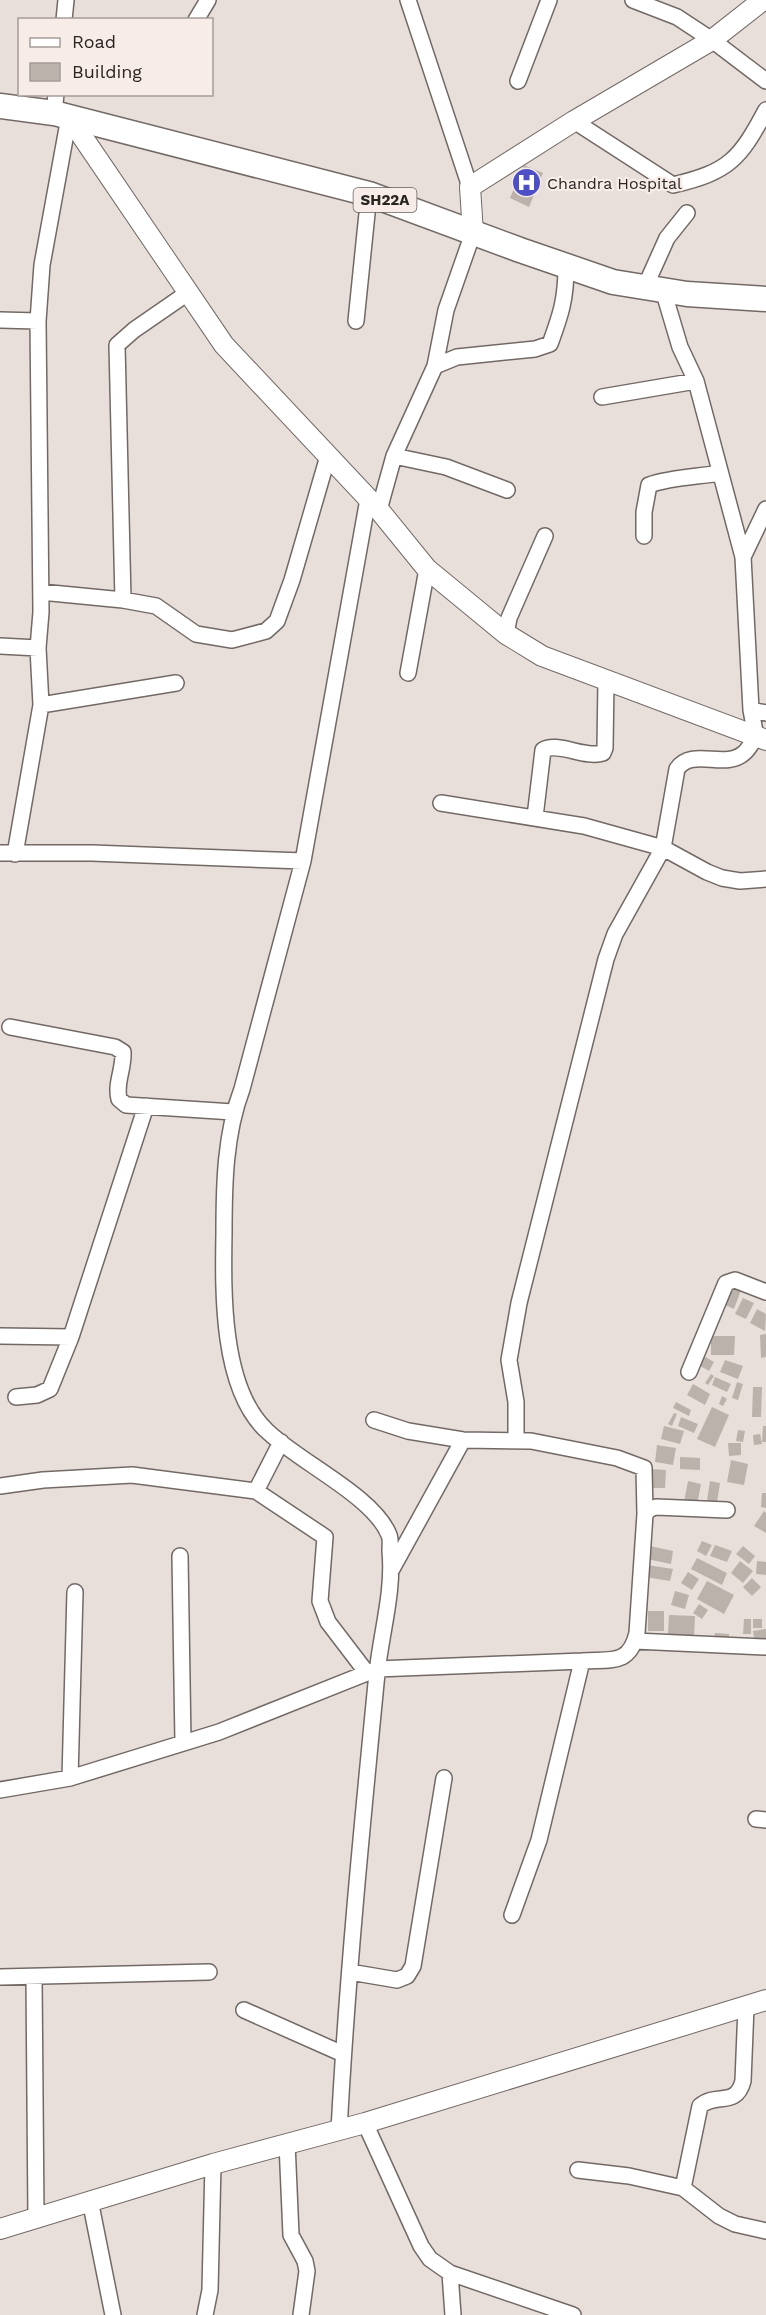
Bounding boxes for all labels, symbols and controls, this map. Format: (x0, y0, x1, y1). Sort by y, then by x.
legend (18, 18, 213, 96)
text: Road (72, 31, 116, 52)
text: Building (72, 61, 142, 82)
hospital icon: Chandra Hospital (510, 167, 542, 199)
place label: Chandra Hospital (547, 174, 682, 193)
road number: SH22A (354, 188, 416, 212)

